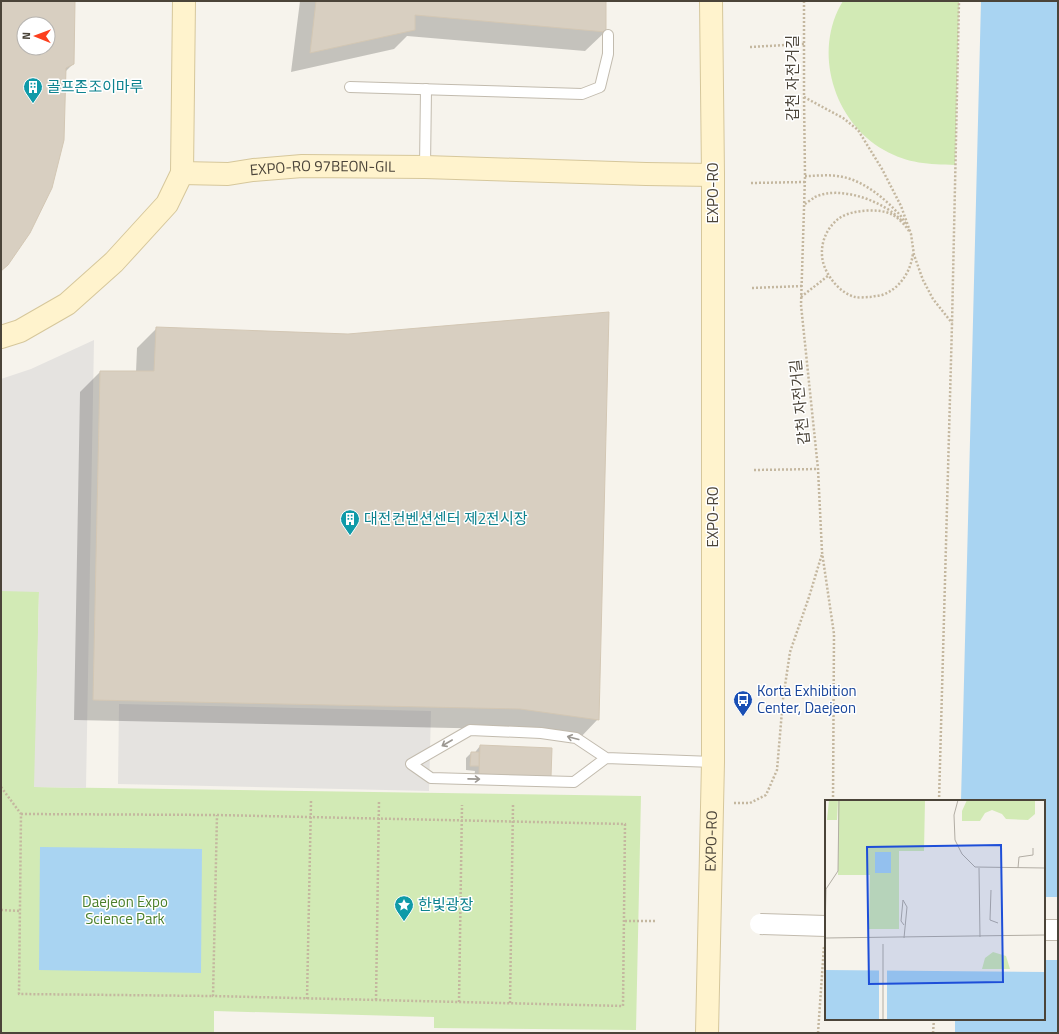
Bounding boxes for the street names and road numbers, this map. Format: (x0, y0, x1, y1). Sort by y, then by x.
street label: 갑천 자전거길 (781, 35, 804, 121)
street label: EXPO-RO 97BEON-GIL (249, 154, 395, 181)
street label: EXPO-RO (701, 162, 724, 224)
street label: 갑천 자전거길 (784, 358, 815, 446)
street label: EXPO-RO (701, 486, 724, 548)
street label: EXPO-RO (699, 810, 723, 872)

